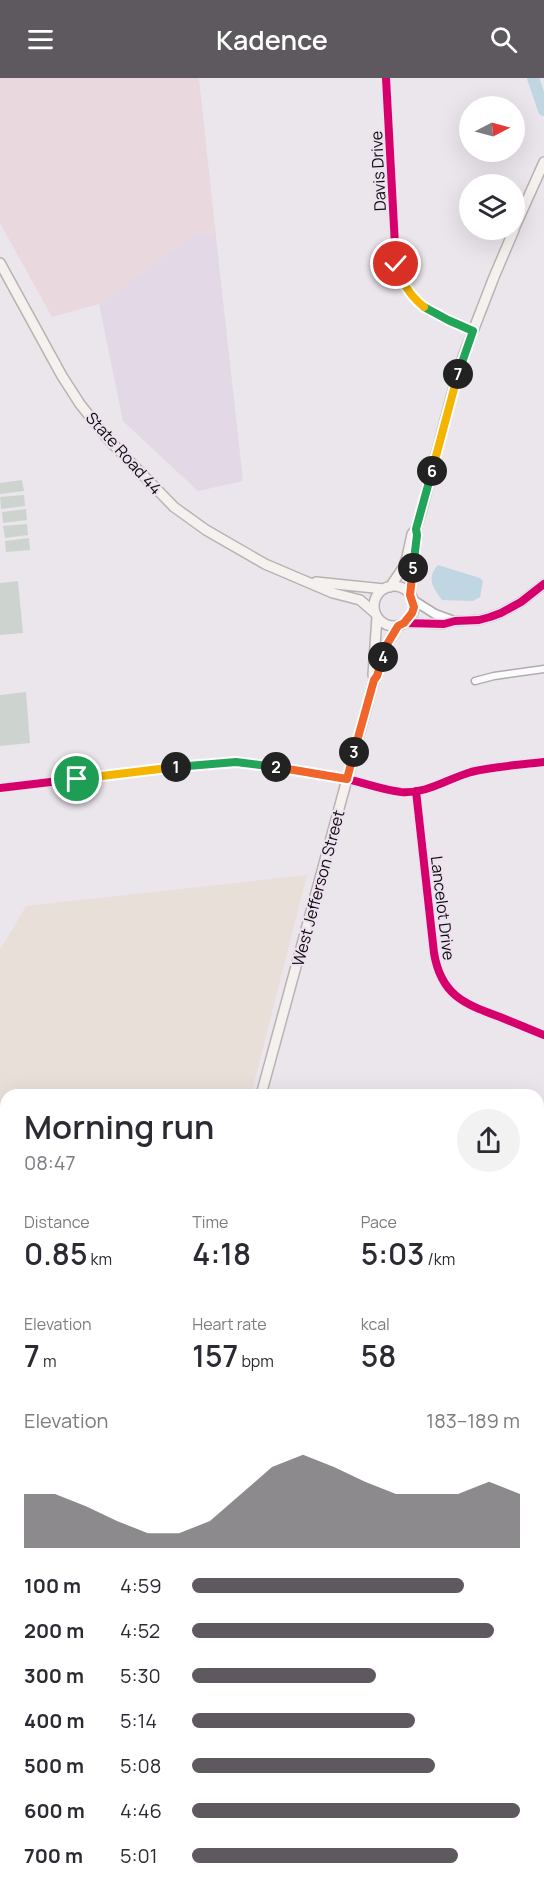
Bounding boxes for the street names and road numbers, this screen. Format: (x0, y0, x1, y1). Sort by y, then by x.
street label: Davis Drive (365, 130, 391, 212)
street label: State Road 44 (81, 407, 167, 499)
street label: West Jefferson Street (287, 808, 349, 968)
street label: Lancelot Drive (426, 855, 460, 961)

